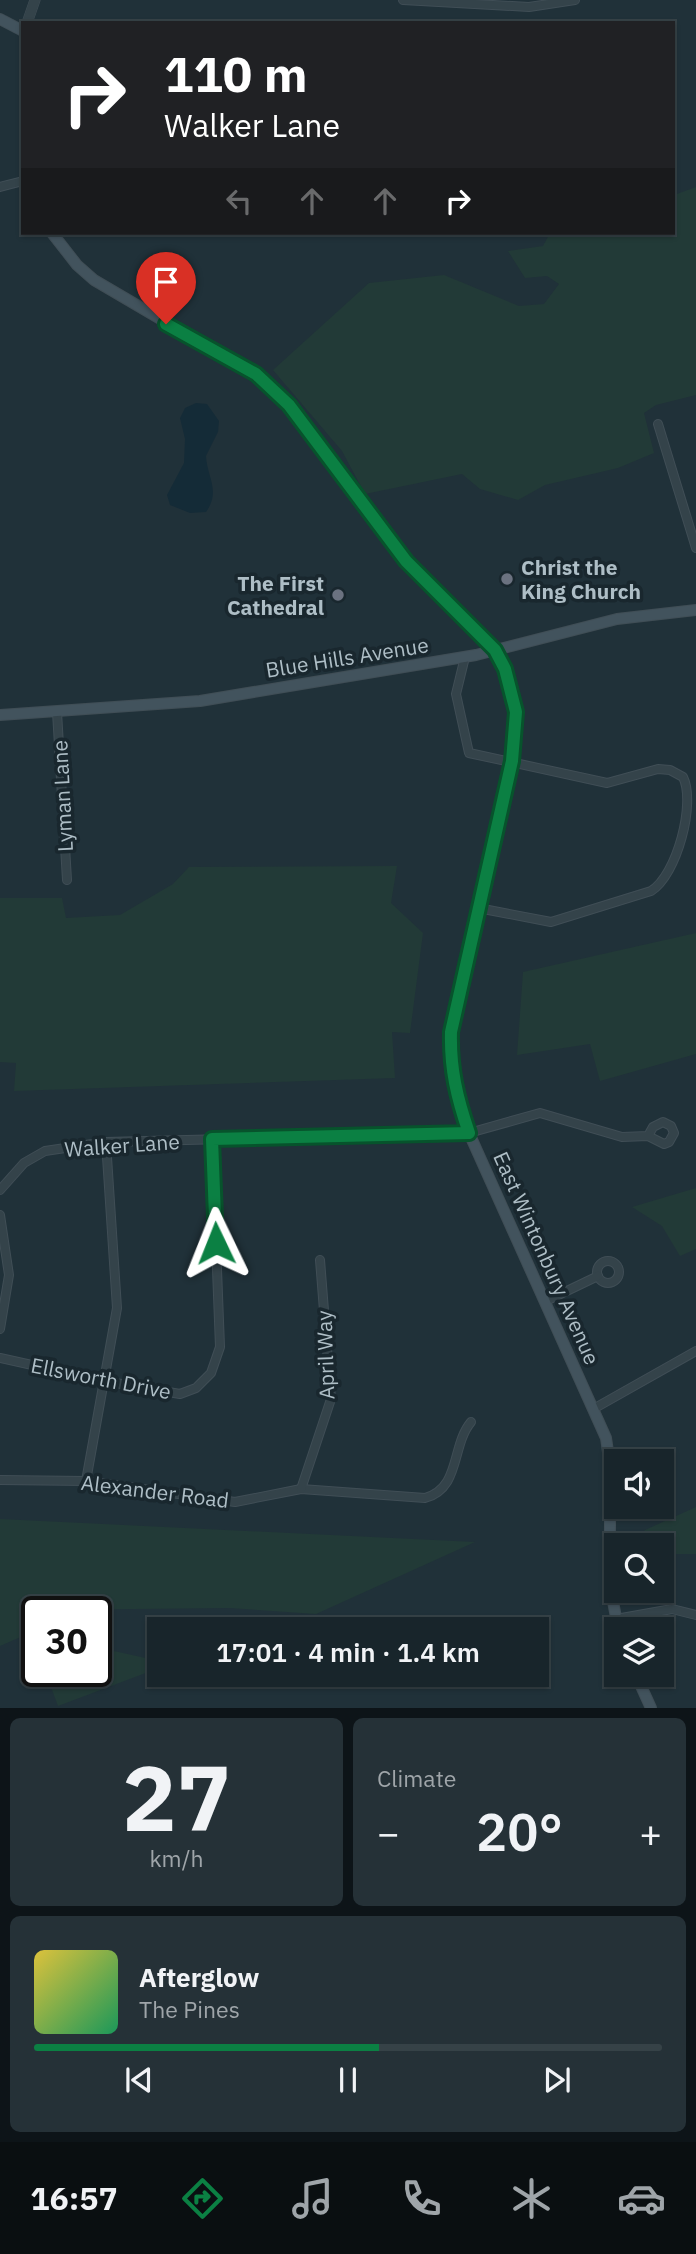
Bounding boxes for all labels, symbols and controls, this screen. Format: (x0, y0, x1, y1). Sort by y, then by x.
text: 110 m (164, 42, 308, 105)
icon: right (49, 49, 140, 140)
text: Walker Lane (164, 104, 340, 146)
icon: left (220, 182, 258, 220)
icon: ahead (293, 182, 331, 220)
icon: ahead (366, 182, 404, 220)
icon: right (439, 182, 477, 220)
pin (136, 252, 196, 324)
icon: arrive (147, 263, 185, 301)
place label: Christ the King Church (521, 553, 641, 605)
place label: The First Cathedral (227, 569, 324, 621)
marker: Christ the King Church (499, 571, 515, 587)
marker: The First Cathedral (330, 587, 346, 603)
street label: Blue Hills Avenue (264, 630, 430, 684)
street label: Lyman Lane (45, 739, 79, 853)
street label: Walker Lane (63, 1127, 181, 1163)
street label: East Wintonbury Avenue (487, 1147, 607, 1369)
position arrow (179, 1206, 253, 1280)
street label: April Way (309, 1309, 341, 1400)
street label: Ellsworth Drive (29, 1351, 173, 1405)
map controls (604, 1449, 674, 1687)
button: sound (604, 1449, 674, 1519)
street label: Alexander Road (79, 1468, 231, 1514)
button: search (604, 1533, 674, 1603)
speed limit sign: 30 (21, 1596, 112, 1687)
button: layers (604, 1617, 674, 1687)
text: 17:01 · 4 min · 1.4 km (216, 1635, 480, 1669)
text: 27 (122, 1738, 231, 1856)
text: Climate (377, 1763, 456, 1793)
text: 20° (476, 1798, 563, 1865)
text: − (377, 1808, 400, 1857)
text: + (639, 1808, 662, 1857)
text: km/h (149, 1843, 204, 1873)
text: Afterglow (139, 1960, 259, 1994)
text: The Pines (139, 1994, 240, 2024)
icon: previous (120, 2061, 158, 2099)
icon: pause (329, 2061, 367, 2099)
icon: next (538, 2061, 576, 2099)
icon: directions (178, 2174, 227, 2223)
icon: music (288, 2174, 337, 2223)
icon: phone (397, 2174, 446, 2223)
icon: climate (507, 2174, 556, 2223)
icon: car (617, 2174, 666, 2223)
text: 16:57 (30, 2177, 118, 2219)

